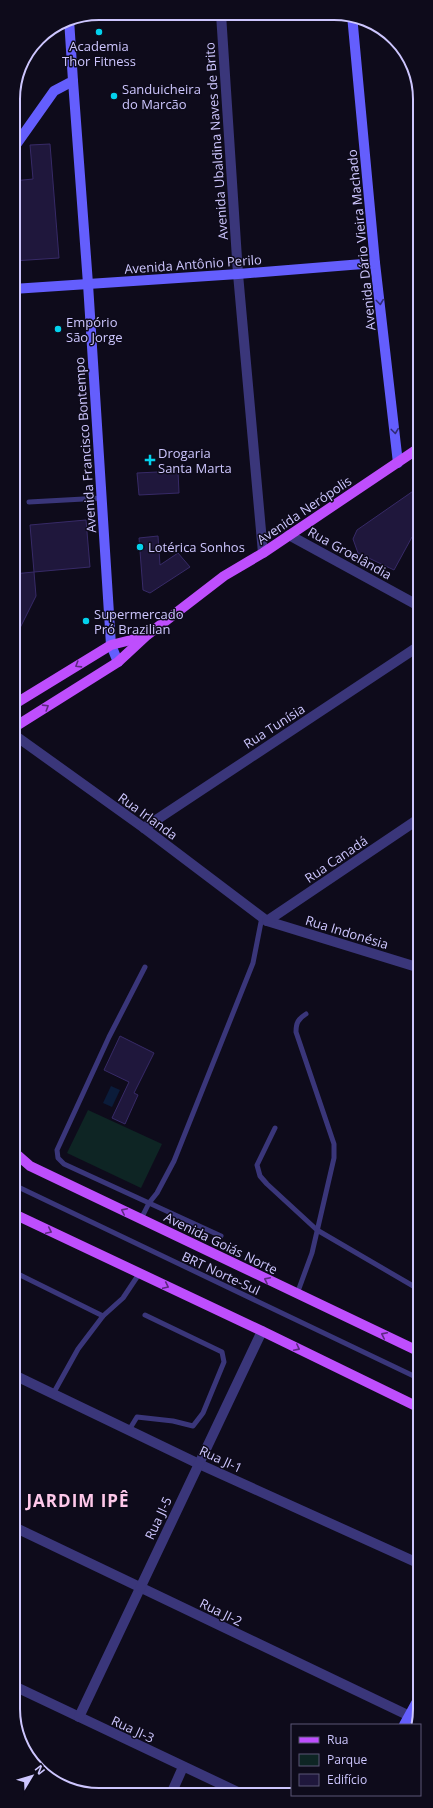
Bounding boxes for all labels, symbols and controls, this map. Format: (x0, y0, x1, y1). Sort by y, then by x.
marker: Academia Thor Fitness (94, 27, 104, 37)
place label: Academia Thor Fitness (62, 37, 136, 70)
street label: Avenida Ubaldina Naves de Brito (200, 41, 232, 240)
place label: Sanduicheira do Marcão (122, 80, 201, 113)
marker: Sanduicheira do Marcão (109, 91, 119, 101)
street label: Avenida Dário Vieira Machado (343, 148, 379, 331)
street label: Avenida Antônio Perilo (124, 250, 263, 278)
one-way arrow (375, 299, 384, 305)
place label: Empório São Jorge (66, 313, 123, 346)
marker: Empório São Jorge (53, 324, 63, 334)
street label: Avenida Francisco Bontempo (70, 356, 100, 533)
one-way arrow (390, 428, 399, 434)
place label: Drogaria Santa Marta (158, 444, 232, 477)
marker: Drogaria Santa Marta (145, 455, 155, 465)
street label: Avenida Nerópolis (253, 472, 355, 548)
street label: Rua Groelândia (305, 522, 395, 584)
place label: Lotérica Sonhos (148, 538, 245, 556)
marker: Lotérica Sonhos (135, 542, 145, 552)
place label: Supermercado Pró Brazilian (94, 605, 184, 638)
marker: Supermercado Pró Brazilian (81, 616, 91, 626)
one-way arrow (75, 661, 82, 668)
street label: Rua Tunísia (240, 699, 308, 753)
one-way arrow (42, 704, 49, 712)
street label: Rua Irlanda (115, 788, 181, 844)
street label: Rua Canadá (301, 831, 371, 887)
street label: Rua Indonésia (303, 911, 391, 953)
one-way arrow (121, 1208, 129, 1216)
street label: Avenida Goiás Norte (161, 1208, 281, 1278)
one-way arrow (44, 1226, 52, 1234)
street label: BRT Norte-Sul (179, 1247, 263, 1299)
one-way arrow (264, 1277, 271, 1284)
one-way arrow (162, 1281, 170, 1289)
one-way arrow (381, 1333, 389, 1340)
one-way arrow (293, 1343, 300, 1351)
street label: Rua JI-1 (197, 1441, 245, 1477)
district label: JARDIM IPÊ (24, 1489, 130, 1512)
street label: Rua JI-5 (140, 1494, 176, 1542)
street label: Rua JI-2 (197, 1594, 245, 1630)
street label: Rua JI-3 (109, 1711, 157, 1747)
legend (291, 1724, 421, 1796)
text: Rua (327, 1731, 348, 1748)
text: Parque (327, 1751, 367, 1768)
north arrow (12, 1756, 52, 1796)
text: N (32, 1761, 49, 1778)
text: Edifício (327, 1771, 367, 1788)

